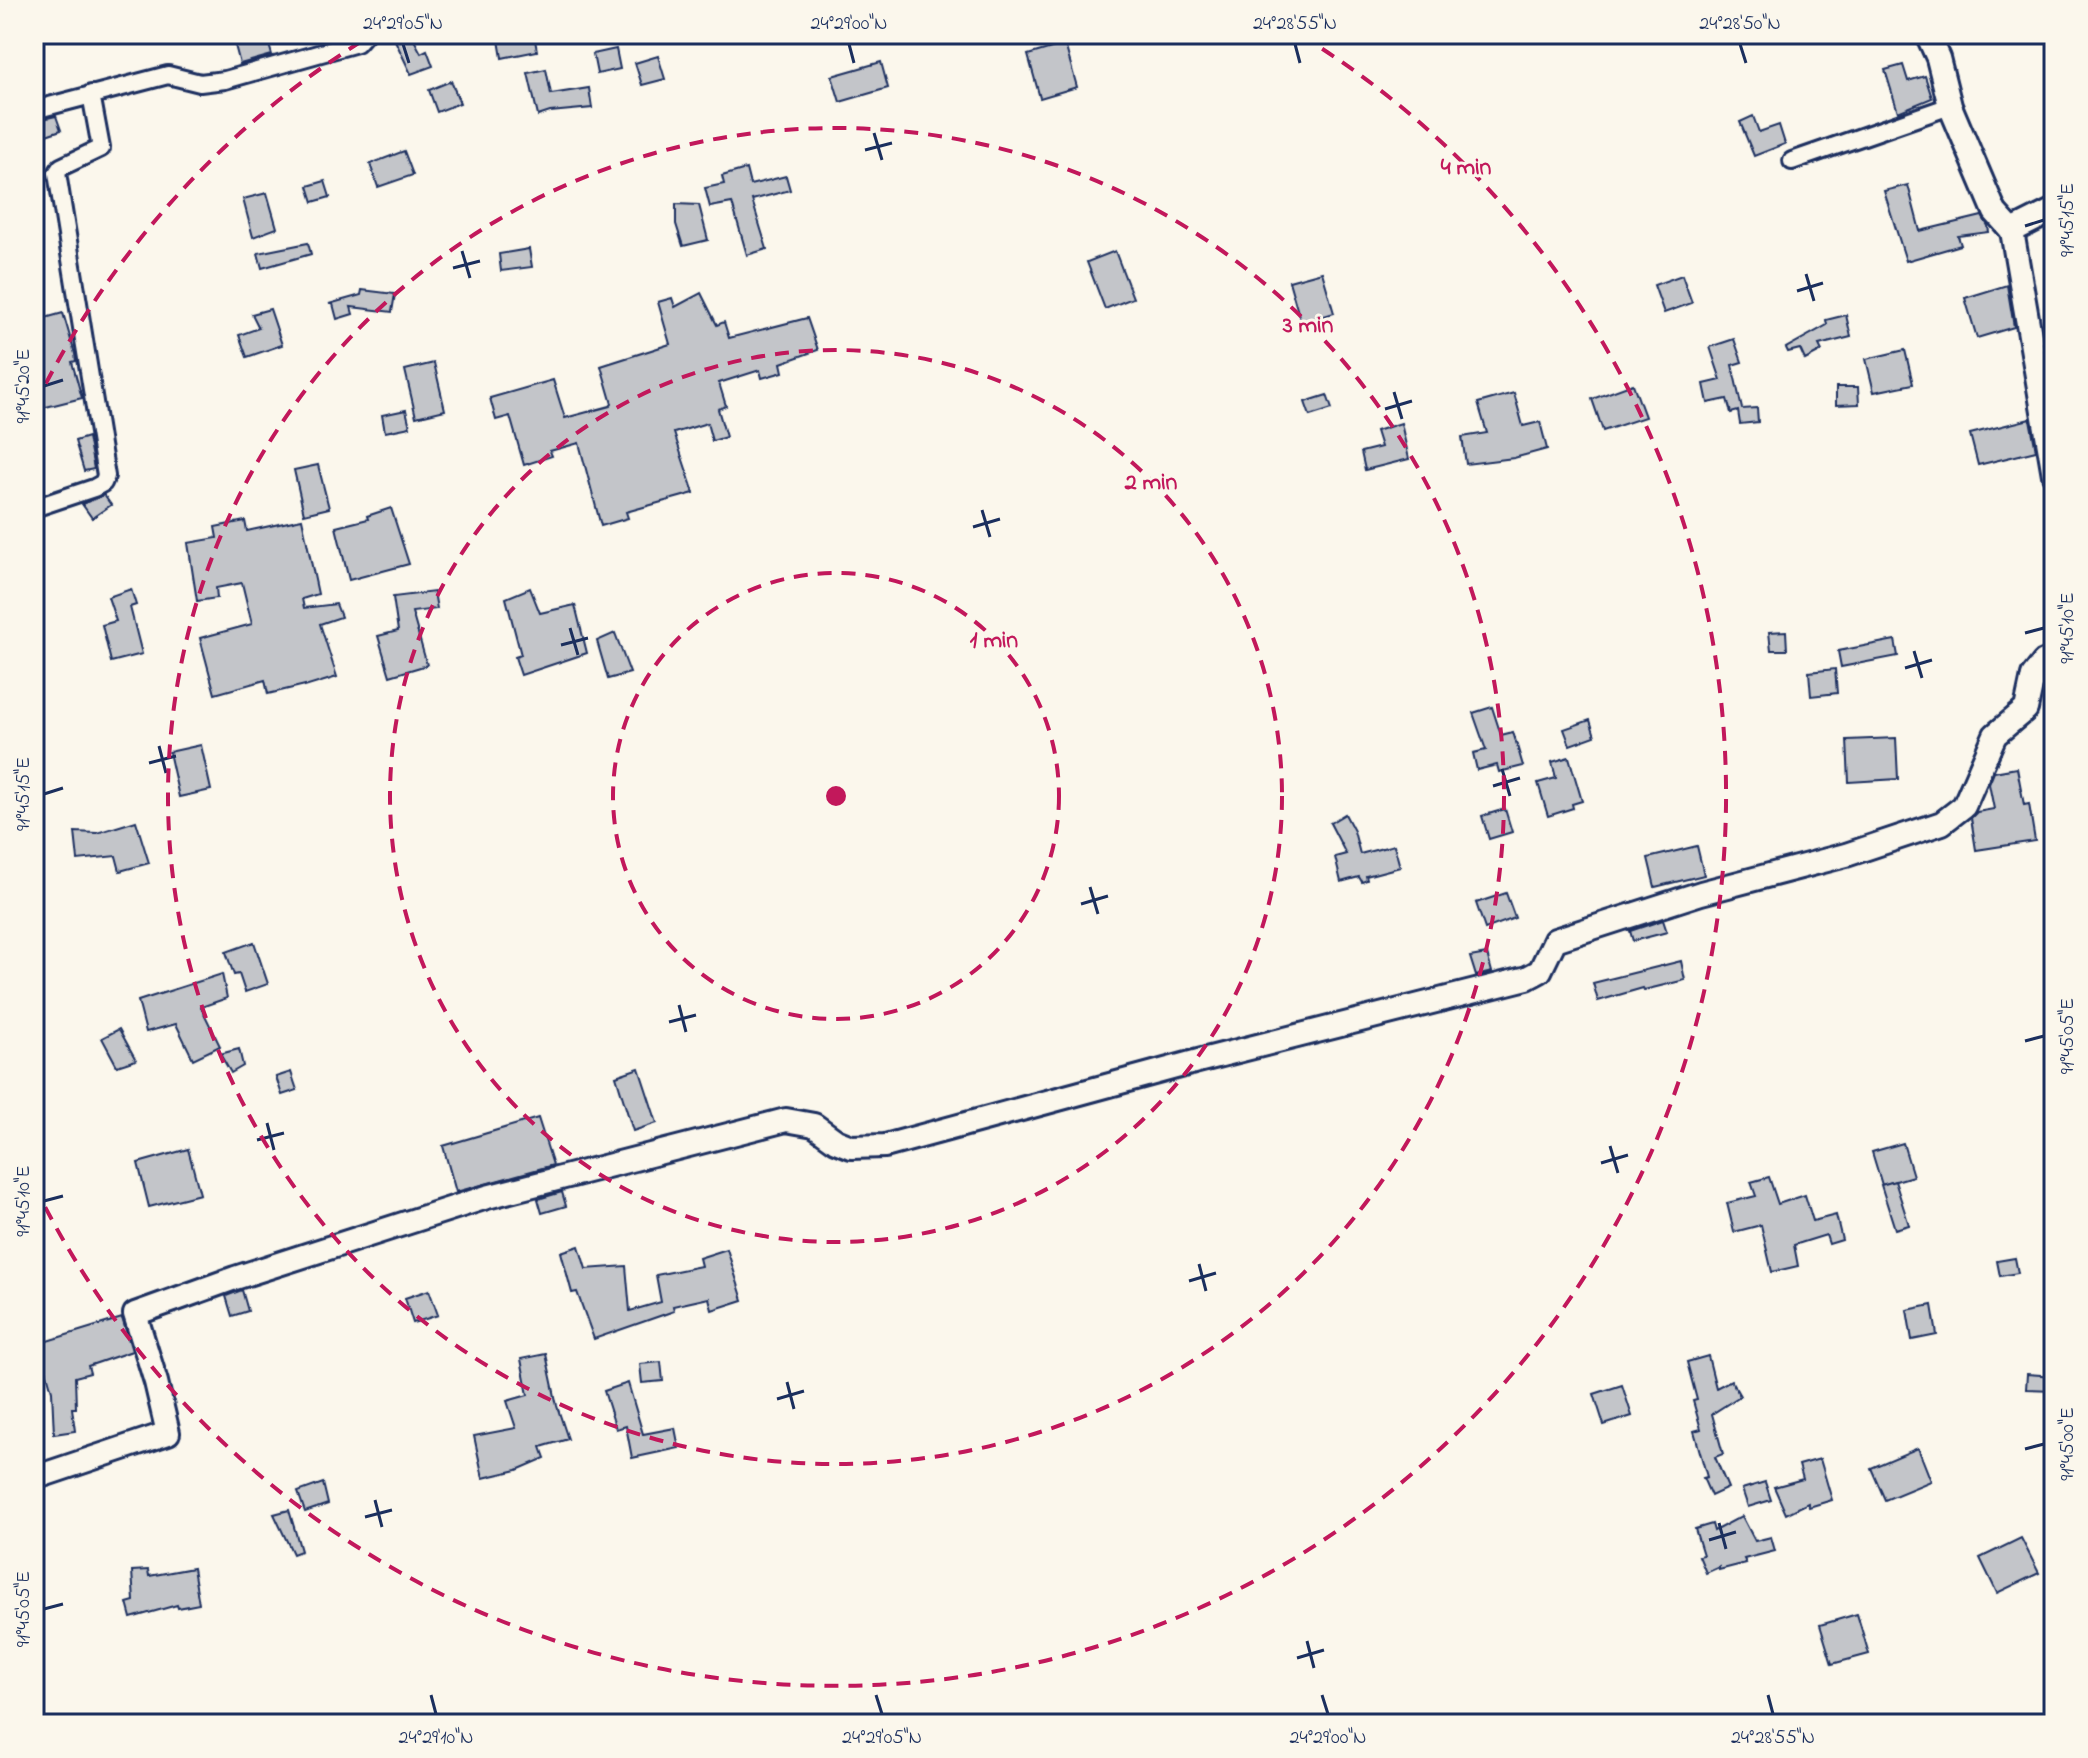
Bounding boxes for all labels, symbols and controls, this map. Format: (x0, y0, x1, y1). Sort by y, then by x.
text: 24°29'05"N (363, 10, 443, 39)
text: 24°29'00"N (810, 10, 888, 39)
text: 24°28'55"N (1253, 10, 1337, 39)
text: 24°28'50"N (1699, 10, 1781, 39)
text: 4 min (1441, 151, 1491, 186)
text: 91°45'15"E (2054, 183, 2083, 257)
text: 3 min (1282, 309, 1334, 344)
text: 91°45'20"E (10, 349, 39, 423)
text: 2 min (1124, 466, 1178, 501)
text: 91°45'10"E (2054, 592, 2083, 664)
text: 1 min (970, 624, 1018, 659)
text: 91°45'15"E (10, 757, 39, 831)
centre of rings (822, 782, 850, 810)
text: 91°45'05"E (2054, 998, 2083, 1074)
text: 91°45'10"E (10, 1165, 39, 1237)
text: 91°45'00"E (2054, 1407, 2083, 1481)
text: 91°45'05"E (10, 1571, 39, 1647)
text: 24°29'10"N (399, 1724, 473, 1753)
text: 24°29'05"N (842, 1724, 922, 1753)
text: 24°29'00"N (1289, 1724, 1367, 1753)
text: 24°28'55"N (1731, 1724, 1815, 1753)

